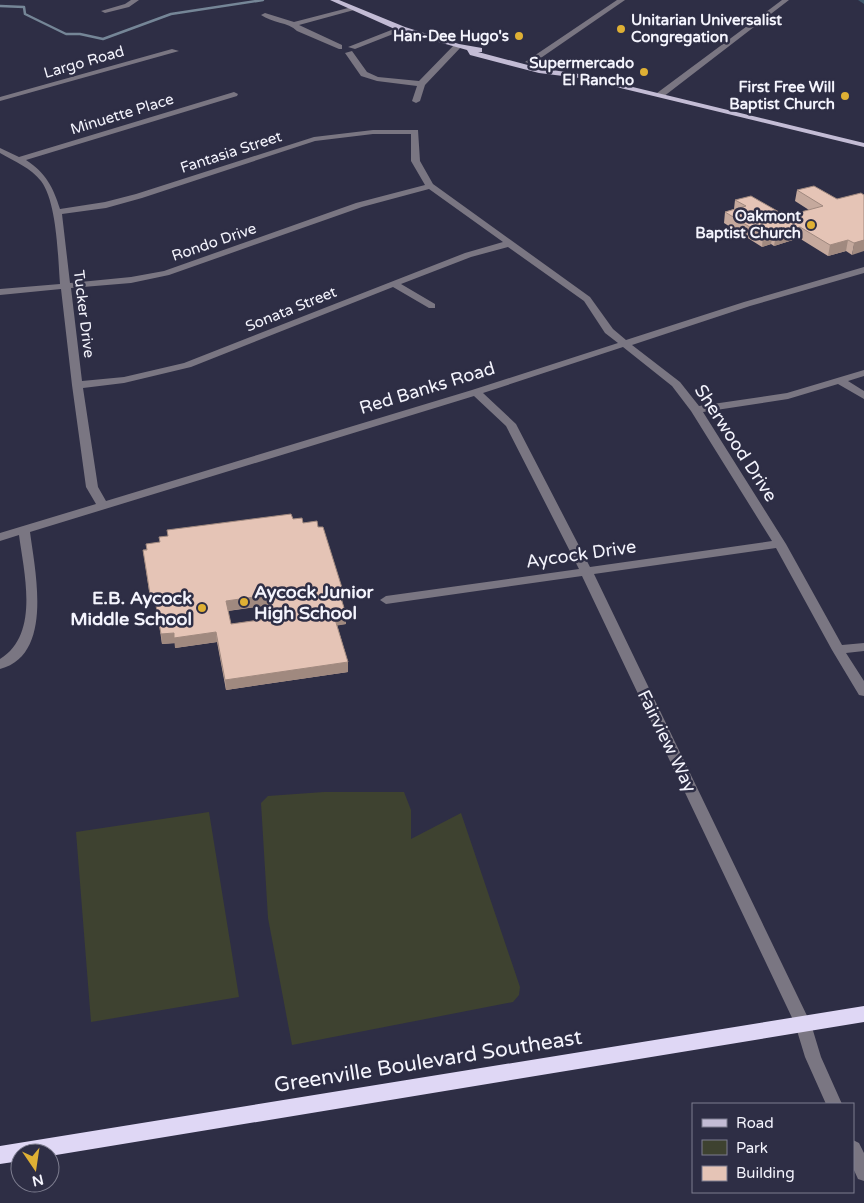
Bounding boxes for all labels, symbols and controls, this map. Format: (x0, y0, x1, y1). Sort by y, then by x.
place label: Unitarian Universalist Congregation (631, 11, 782, 47)
marker: Unitarian Universalist Congregation (615, 23, 627, 35)
place label: Han-Dee Hugo's (393, 27, 509, 46)
marker: Han-Dee Hugo's (513, 30, 525, 42)
street label: Largo Road (42, 42, 126, 82)
place label: Supermercado El Rancho (529, 54, 634, 89)
marker: Supermercado El Rancho (638, 66, 650, 78)
place label: First Free Will Baptist Church (729, 78, 835, 114)
street label: Minuette Place (68, 90, 176, 138)
marker: First Free Will Baptist Church (839, 90, 851, 102)
street label: Fantasia Street (178, 127, 284, 177)
place label: Oakmont Baptist Church (695, 207, 801, 243)
street label: Rondo Drive (169, 219, 259, 265)
marker: Oakmont Baptist Church (805, 219, 817, 231)
street label: Tucker Drive (70, 269, 98, 359)
street label: Sonata Street (243, 282, 339, 335)
street label: Red Banks Road (356, 357, 498, 419)
street label: Sherwood Drive (690, 380, 782, 506)
street label: Aycock Drive (524, 535, 638, 573)
place label: Aycock Junior High School (254, 581, 375, 624)
place label: E.B. Aycock Middle School (70, 587, 192, 630)
marker: Aycock Junior High School (238, 596, 250, 608)
marker: E.B. Aycock Middle School (196, 602, 208, 614)
street label: Fairview Way (633, 686, 701, 796)
street label: Greenville Boulevard Southeast (272, 1025, 584, 1098)
legend (692, 1103, 854, 1193)
text: Road (736, 1114, 774, 1132)
text: Park (736, 1139, 768, 1157)
north arrow (10, 1143, 60, 1193)
text: Building (736, 1164, 795, 1182)
text: N (30, 1171, 45, 1190)

